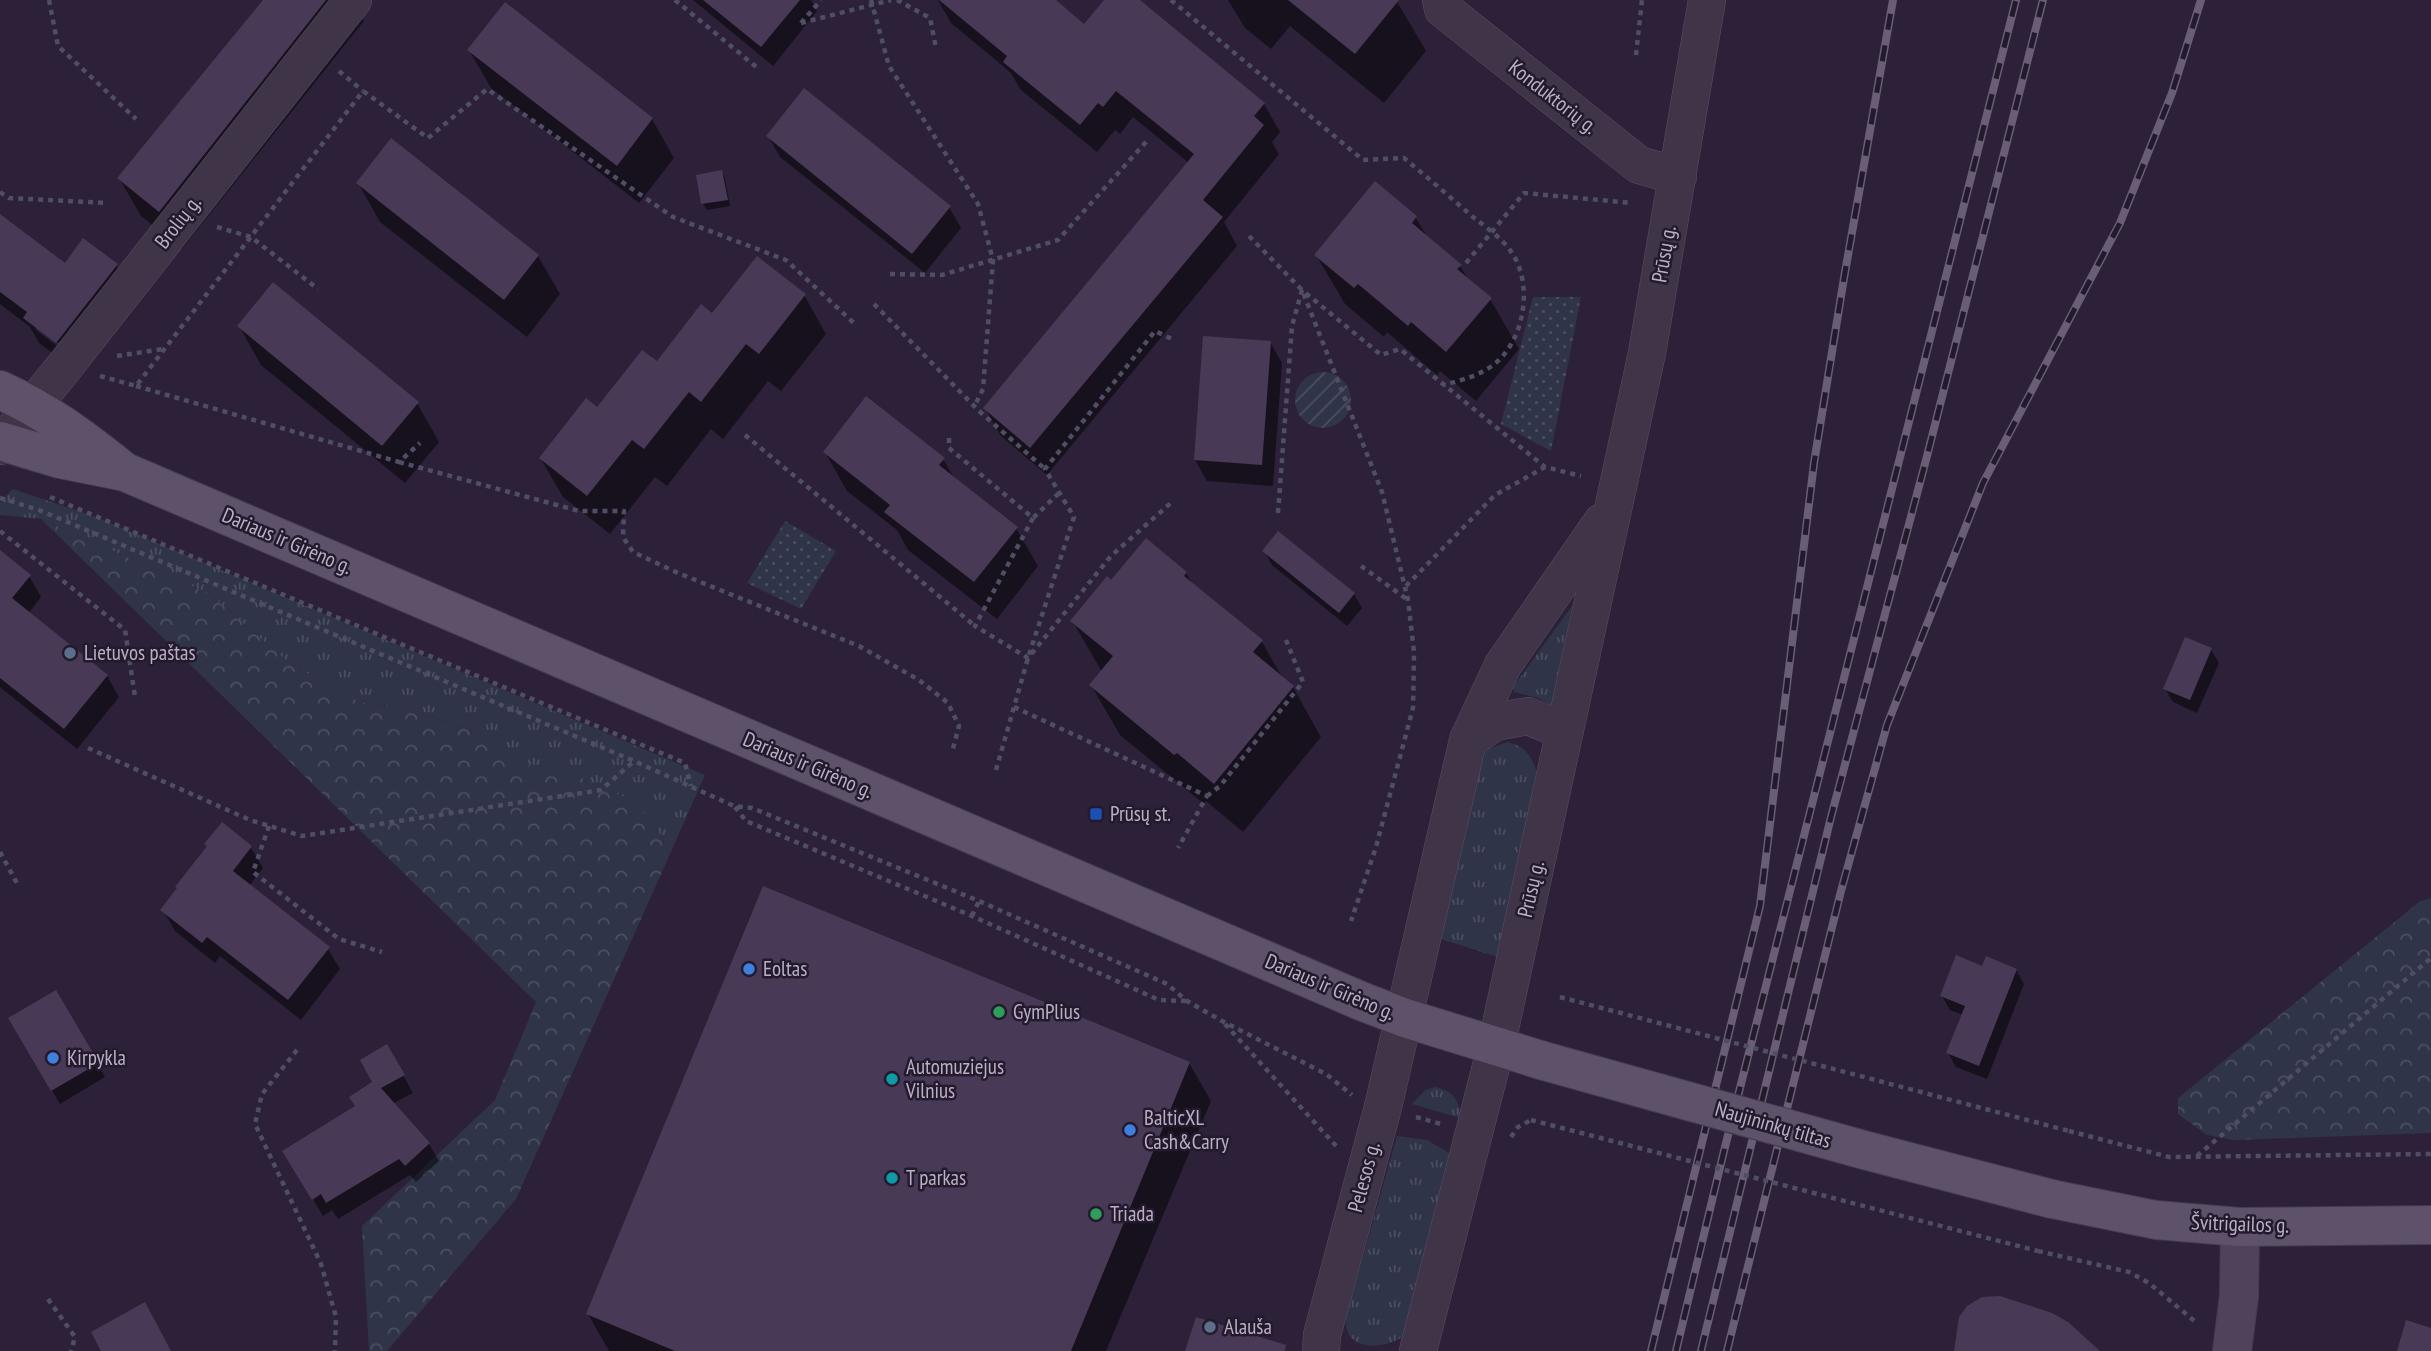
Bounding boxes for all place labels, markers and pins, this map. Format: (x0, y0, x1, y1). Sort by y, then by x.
place label: Lietuvos paštas (84, 639, 196, 666)
marker: Lietuvos paštas (62, 645, 78, 661)
place label: Prūsų st. (1110, 800, 1171, 827)
marker: Prūsų st. (1088, 806, 1104, 822)
place label: Eoltas (763, 955, 807, 982)
marker: Eoltas (741, 961, 757, 977)
place label: GymPlius (1013, 998, 1080, 1025)
marker: GymPlius (991, 1004, 1007, 1020)
place label: Kirpykla (67, 1044, 126, 1071)
marker: Kirpykla (45, 1050, 61, 1066)
place label: Automuziejus Vilnius (905, 1053, 1004, 1104)
marker: Automuziejus Vilnius (884, 1071, 900, 1087)
place label: BalticXL Cash&Carry (1144, 1104, 1229, 1155)
marker: BalticXL Cash&Carry (1122, 1122, 1138, 1138)
place label: T parkas (906, 1164, 966, 1191)
marker: T parkas (884, 1170, 900, 1186)
place label: Triada (1110, 1200, 1154, 1227)
marker: Triada (1088, 1206, 1104, 1222)
place label: Alauša (1224, 1313, 1272, 1340)
marker: Alauša (1202, 1319, 1218, 1335)

